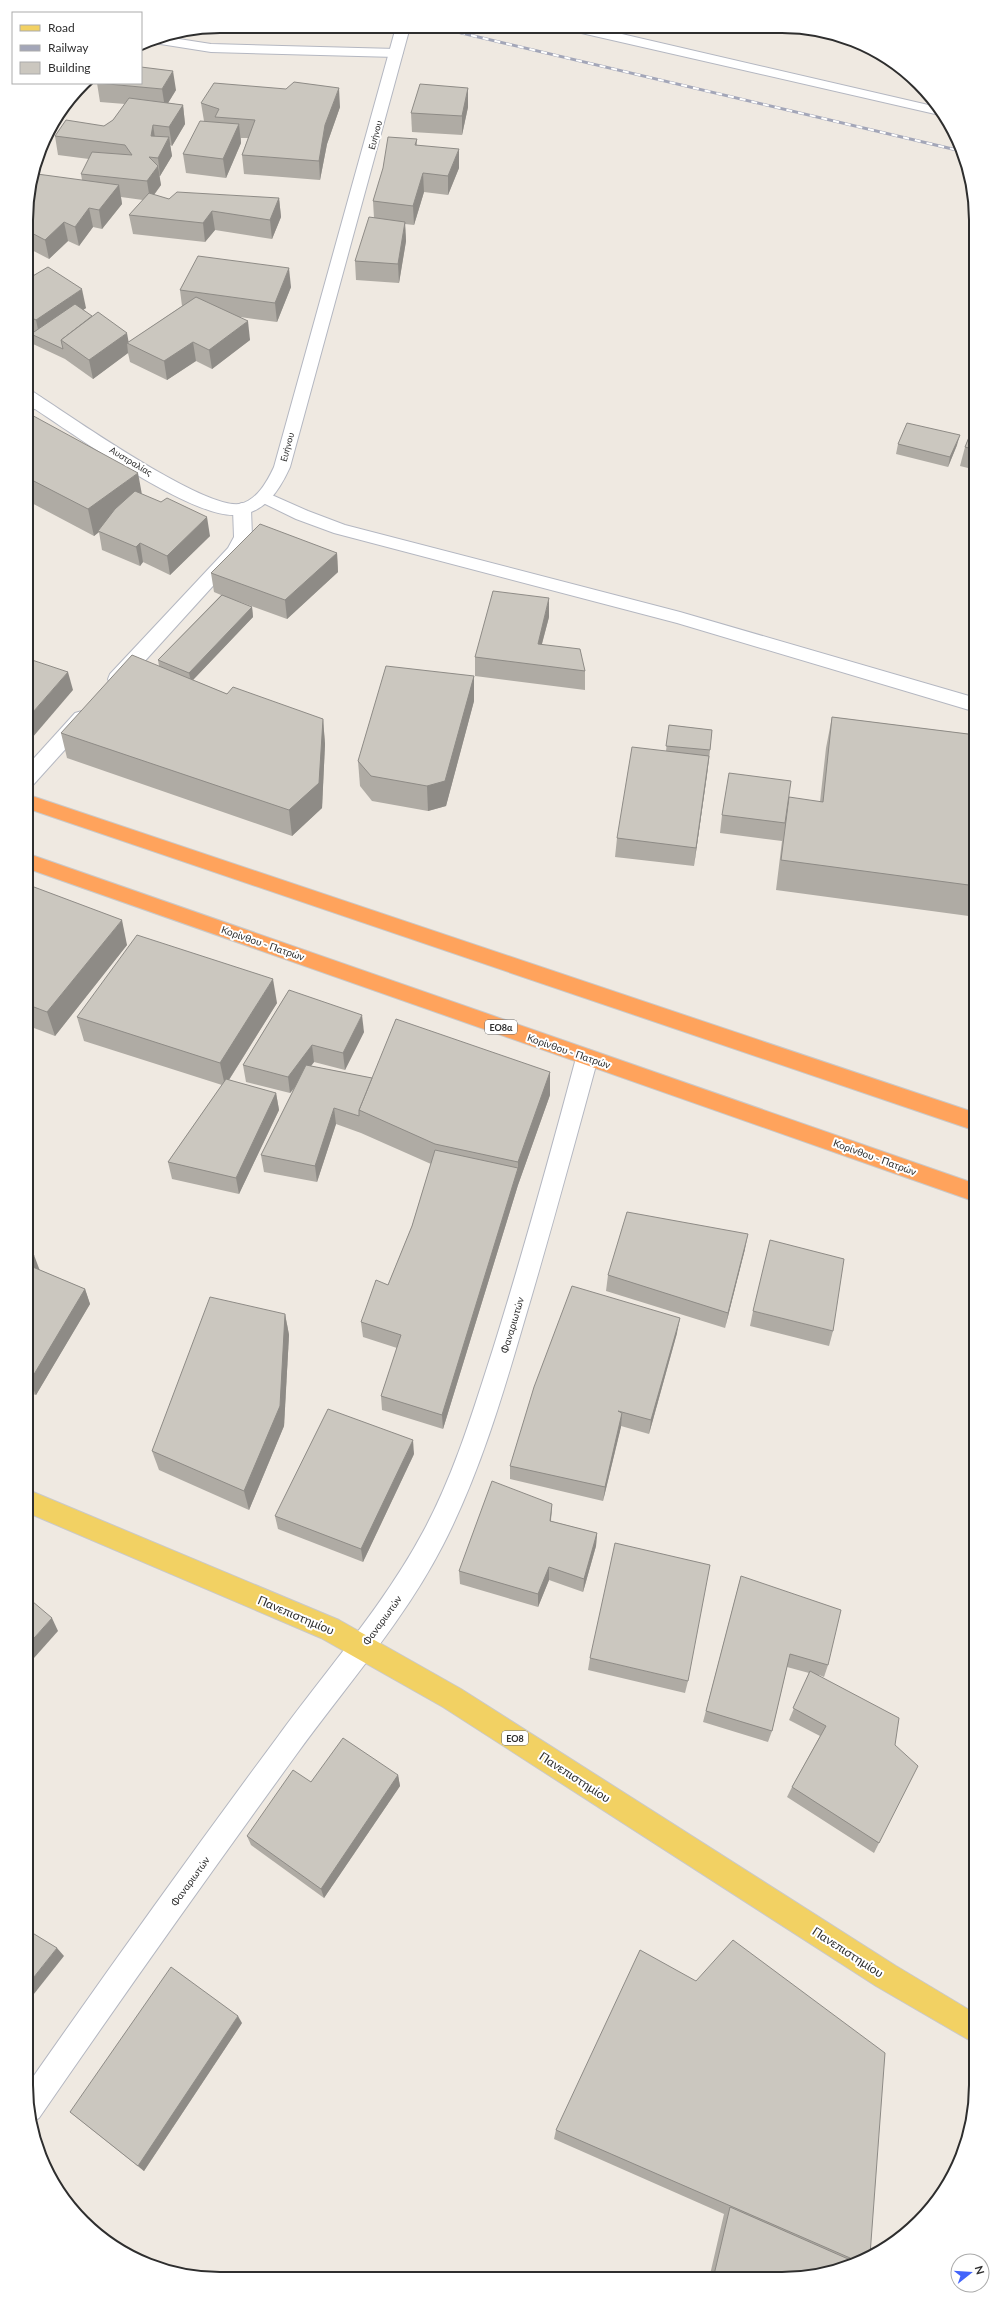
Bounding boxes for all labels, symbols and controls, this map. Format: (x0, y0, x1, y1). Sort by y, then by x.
legend (12, 12, 142, 84)
text: Road (48, 20, 75, 35)
text: Railway (48, 40, 89, 55)
text: Building (48, 60, 91, 75)
street label: Ευήνου (366, 119, 384, 151)
street label: Ευήνου (278, 431, 296, 463)
street label: Αυστραλίας (108, 444, 155, 478)
street label: Κορίνθου - Πατρών (220, 923, 306, 963)
road number: ΕΟ8α (485, 1020, 517, 1034)
street label: Κορίνθου - Πατρών (526, 1031, 612, 1071)
street label: Κορίνθου - Πατρών (832, 1136, 918, 1178)
street label: Φαναριωτών (498, 1295, 526, 1355)
street label: Πανεπιστημίου (255, 1592, 337, 1638)
street label: Φαναριωτών (360, 1593, 404, 1647)
road number: ΕΟ8 (502, 1731, 528, 1745)
street label: Πανεπιστημίου (537, 1748, 613, 1806)
street label: Φαναριωτών (168, 1854, 212, 1908)
street label: Πανεπιστημίου (810, 1923, 886, 1981)
north arrow (950, 2253, 990, 2293)
text: N (973, 2264, 987, 2276)

